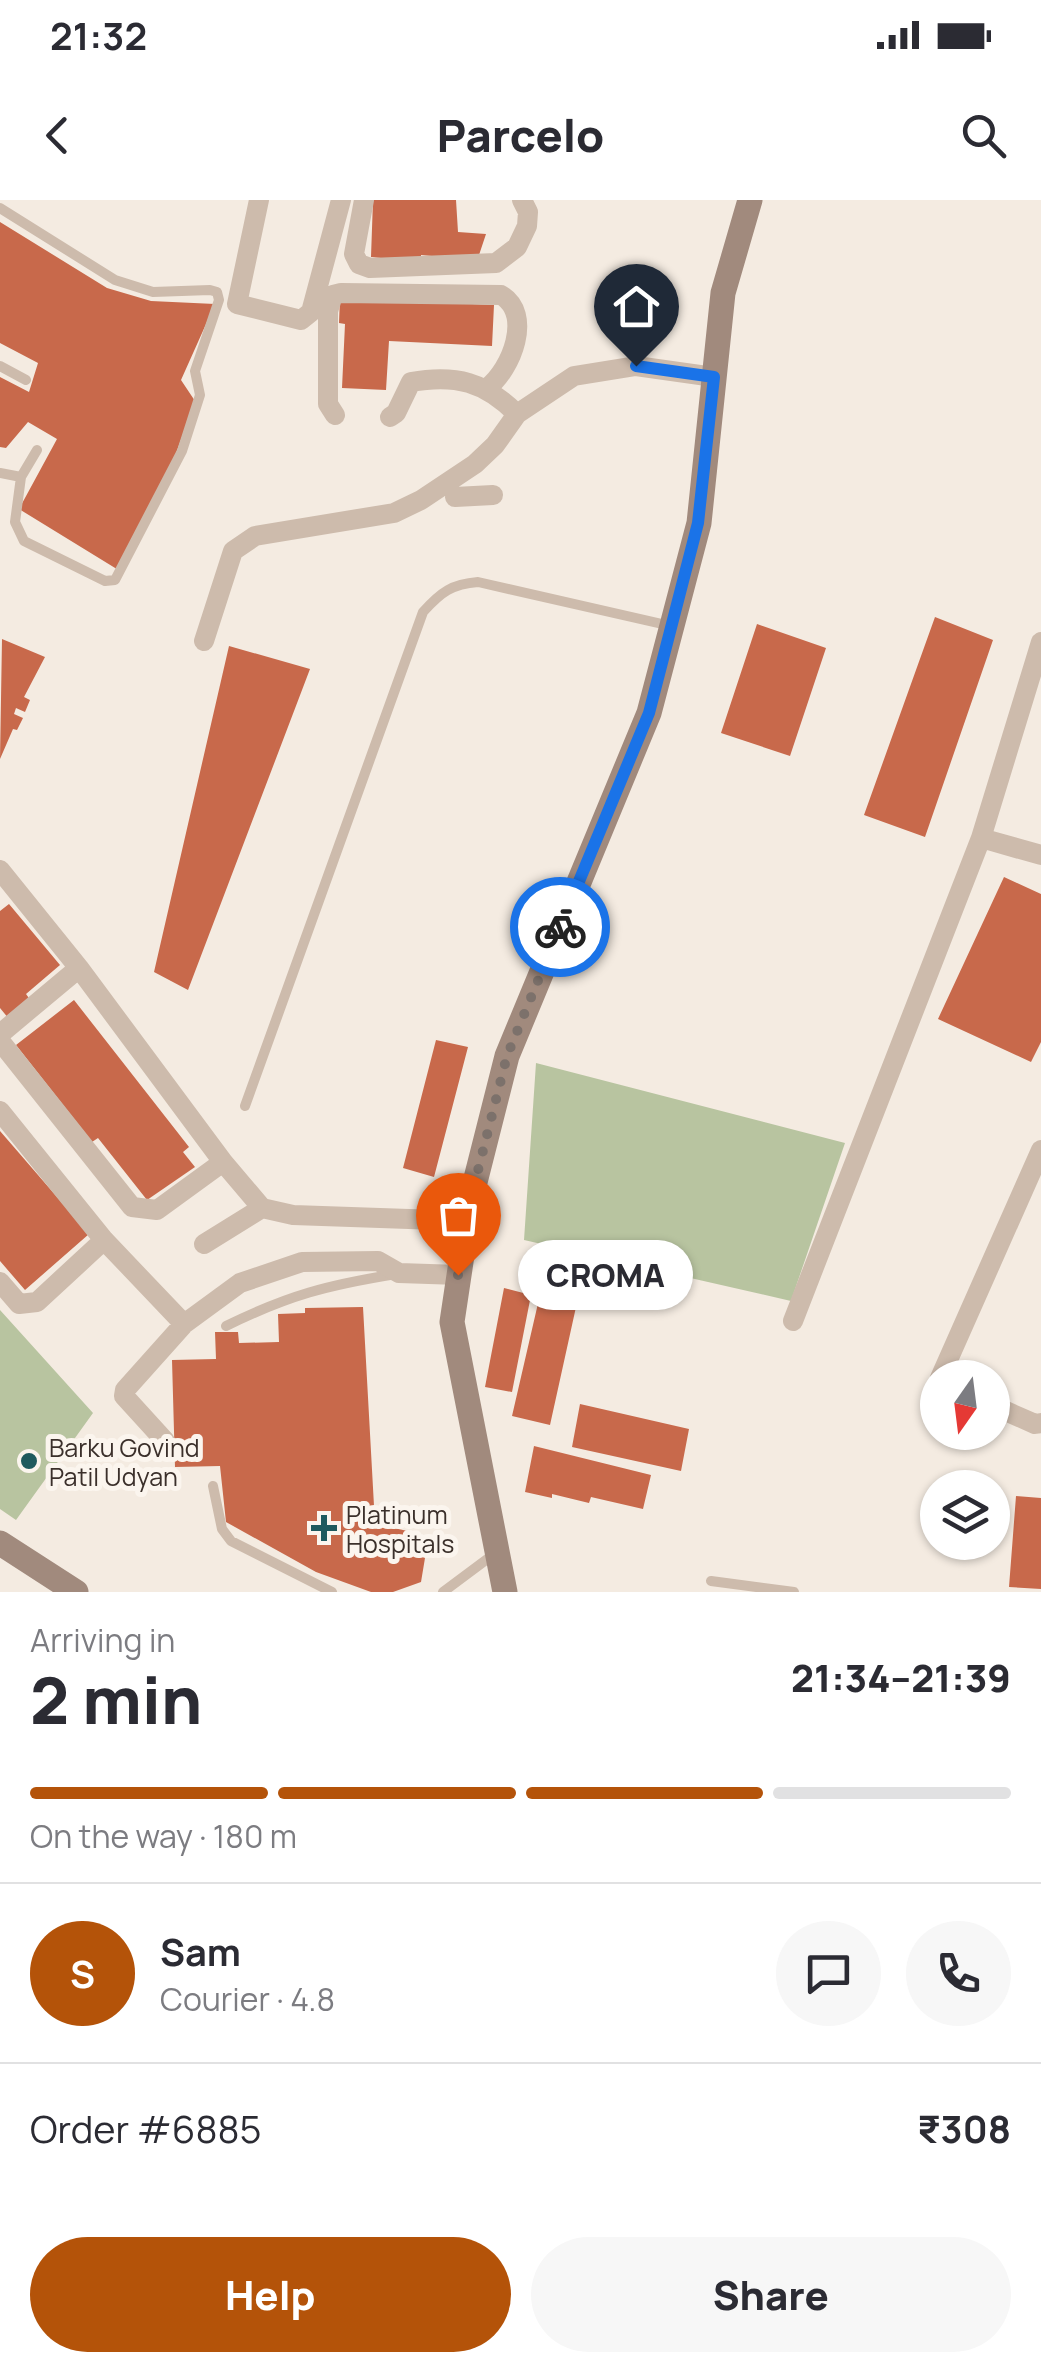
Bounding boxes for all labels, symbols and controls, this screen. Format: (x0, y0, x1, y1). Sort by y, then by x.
text: 21:32 (50, 9, 147, 61)
text: Parcelo (437, 104, 604, 166)
icon: back (30, 108, 85, 163)
icon: search (956, 108, 1011, 163)
pin (594, 264, 679, 367)
icon: home (609, 279, 664, 334)
courier (510, 877, 610, 977)
icon: bike (533, 900, 588, 955)
pin (416, 1173, 501, 1276)
icon: bag (431, 1188, 486, 1243)
callout: CROMA (518, 1240, 693, 1310)
text: CROMA (546, 1253, 665, 1297)
north arrow (920, 1360, 1010, 1450)
map controls (920, 1360, 1010, 1560)
place label: Barku Govind Patil Udyan (49, 1430, 200, 1494)
marker: Barku Govind Patil Udyan (18, 1450, 40, 1472)
button: layers (920, 1470, 1010, 1560)
place label: Platinum Hospitals (346, 1497, 454, 1561)
marker: Platinum Hospitals (311, 1515, 337, 1541)
text: Arriving in (30, 1618, 175, 1662)
text: 21:34–21:39 (791, 1651, 1011, 1703)
text: 2 min (30, 1655, 202, 1744)
text: On the way · 180 m (30, 1814, 297, 1858)
button: chat (776, 1921, 881, 2026)
button: phone (906, 1921, 1011, 2026)
text: Sam (160, 1925, 241, 1977)
text: S (70, 1947, 95, 1999)
text: Courier · 4.8 (160, 1977, 335, 2021)
text: Order #6885 (30, 2102, 261, 2154)
text: ₹308 (917, 2102, 1011, 2154)
button: Help (30, 2237, 511, 2352)
button: Share (531, 2237, 1011, 2352)

